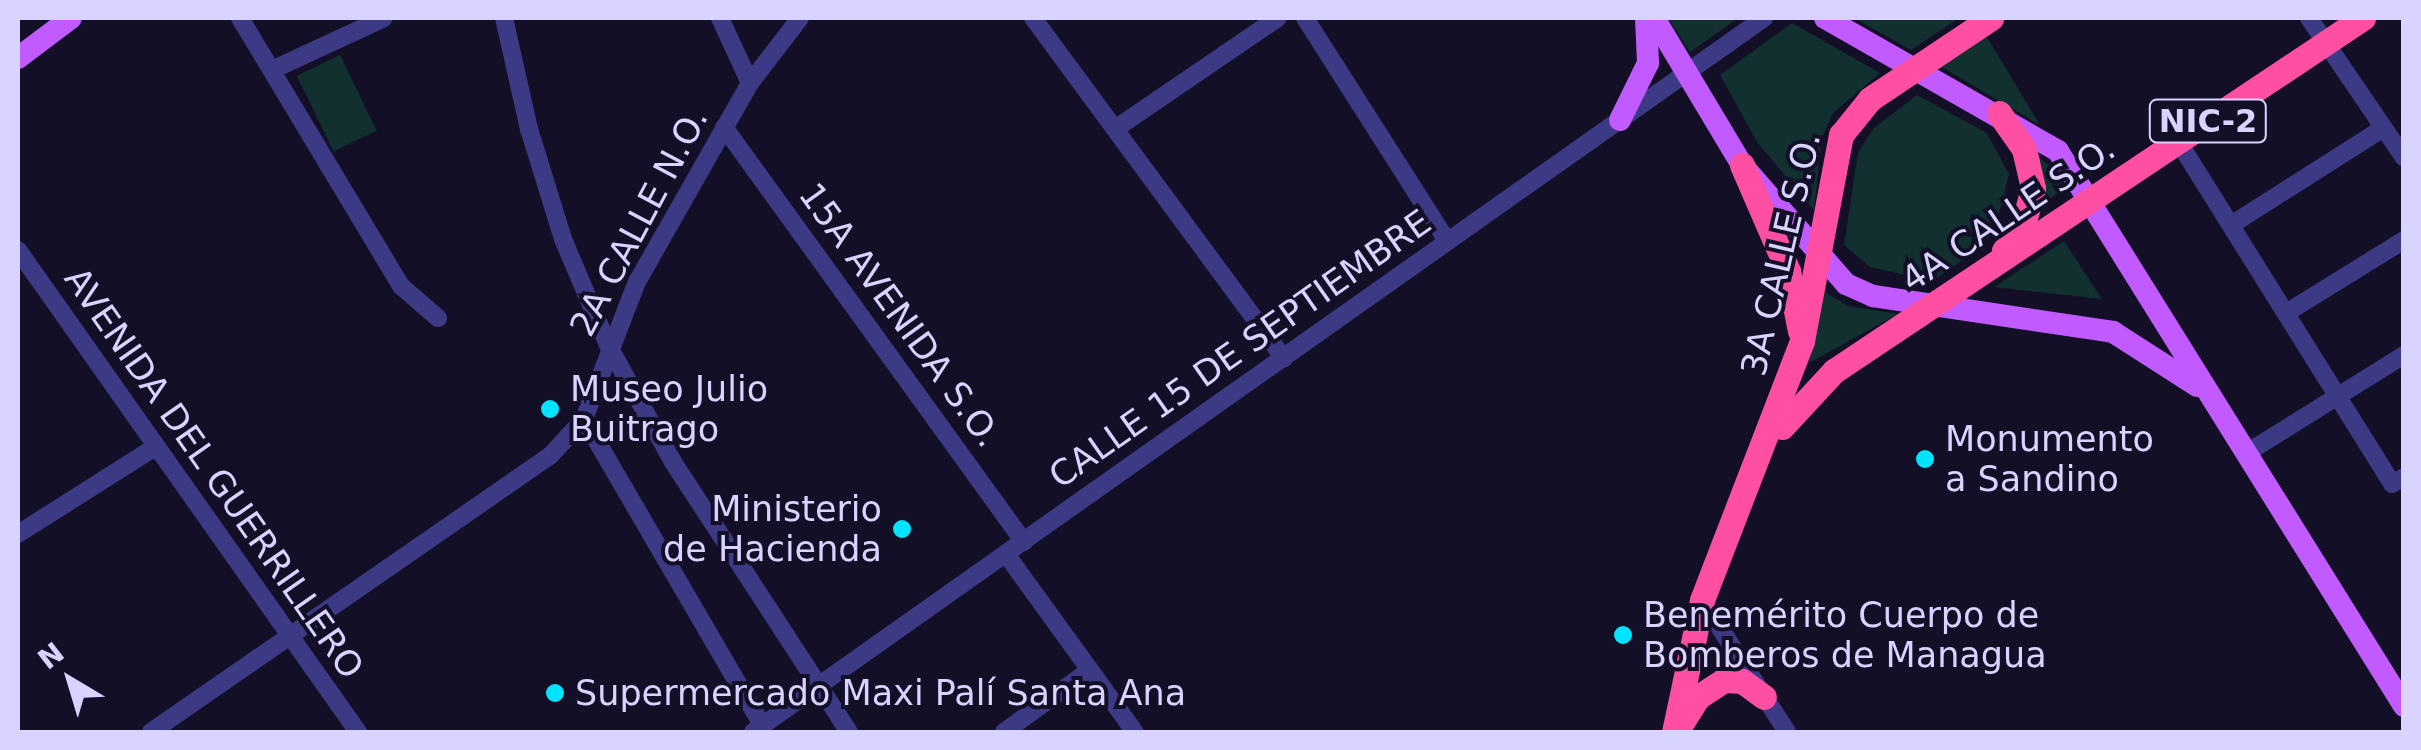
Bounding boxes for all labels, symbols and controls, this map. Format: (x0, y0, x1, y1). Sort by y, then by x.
road number: NIC-2 (2148, 94, 2268, 148)
street label: 2A CALLE N.O. (561, 101, 717, 343)
street label: 4A CALLE S.O. (1893, 127, 2123, 301)
street label: 3A CALLE S.O. (1733, 128, 1829, 380)
street label: 15A AVENIDA S.O. (790, 175, 1010, 455)
street label: CALLE 15 DE SEPTIEMBRE (1041, 201, 1439, 497)
street label: AVENIDA DEL GUERRILLERO (56, 259, 372, 687)
place label: Museo Julio Buitrago (570, 368, 768, 450)
marker: Museo Julio Buitrago (539, 398, 561, 420)
place label: Monumento a Sandino (1945, 418, 2154, 500)
marker: Monumento a Sandino (1914, 448, 1936, 470)
place label: Ministerio de Hacienda (663, 488, 882, 570)
marker: Ministerio de Hacienda (891, 518, 913, 540)
place label: Benemérito Cuerpo de Bomberos de Managua (1643, 594, 2047, 676)
marker: Benemérito Cuerpo de Bomberos de Managua (1612, 624, 1634, 646)
north arrow (20, 630, 120, 730)
text: N (32, 636, 71, 676)
place label: Supermercado Maxi Palí Santa Ana (575, 672, 1186, 714)
marker: Supermercado Maxi Palí Santa Ana (544, 682, 566, 704)

